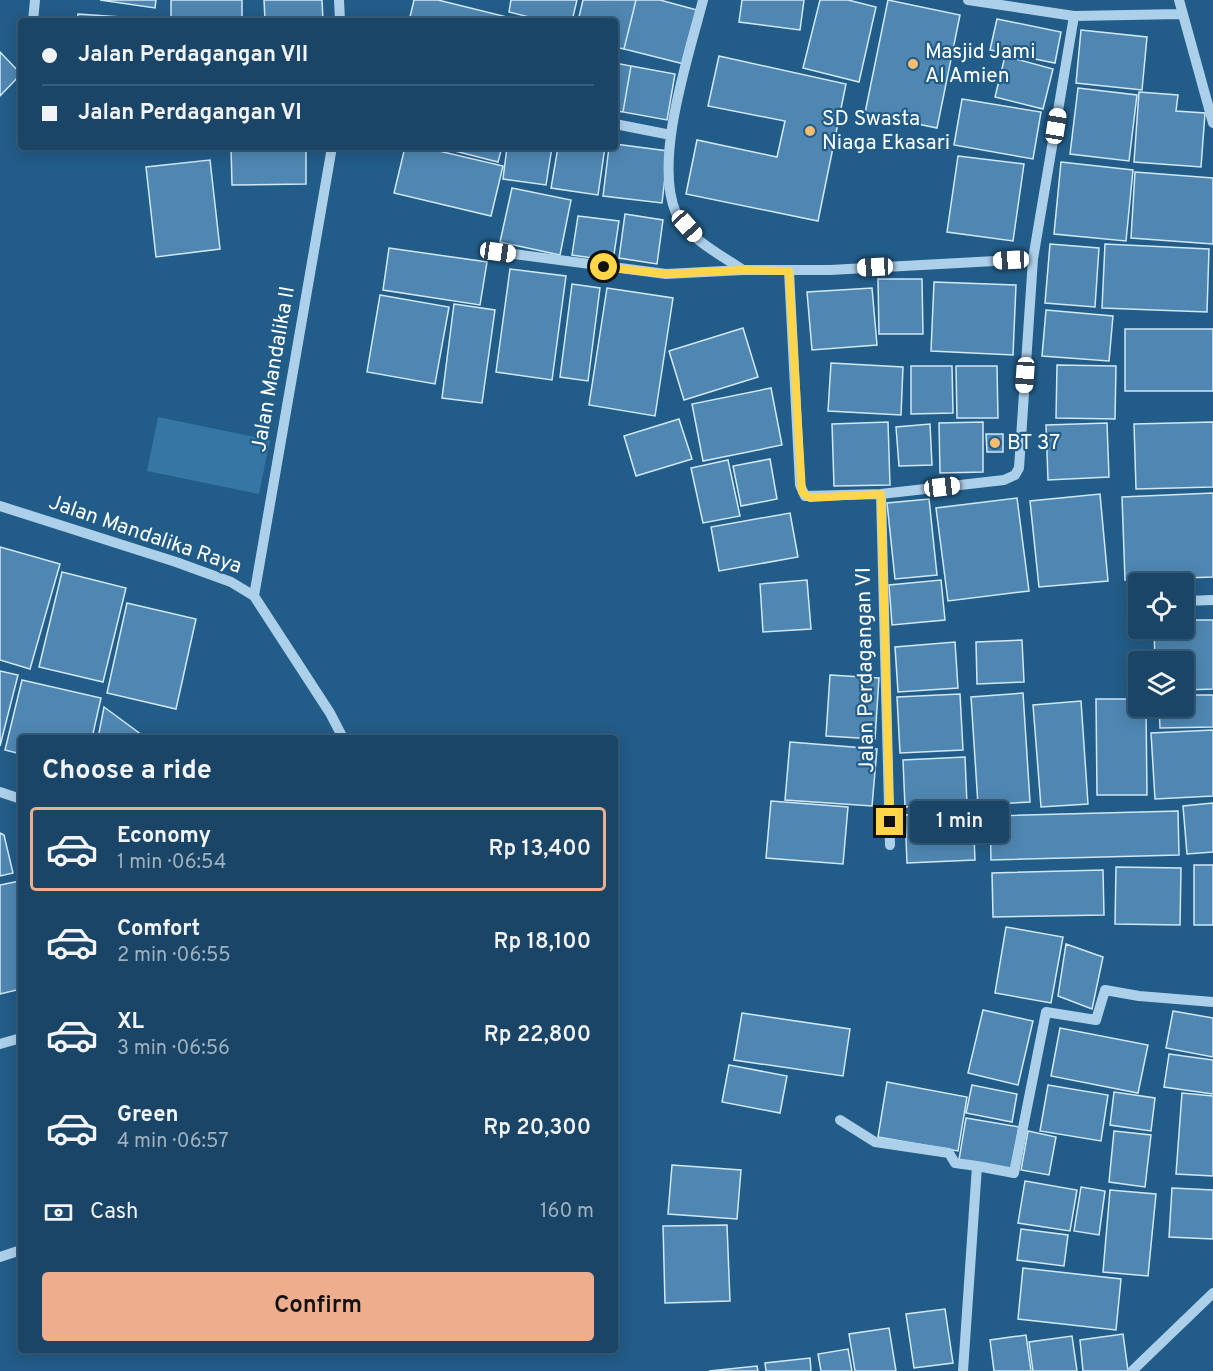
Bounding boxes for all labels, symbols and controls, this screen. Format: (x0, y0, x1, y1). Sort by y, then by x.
place label: Masjid Jami Al Amien (925, 39, 1035, 90)
text: Jalan Perdagangan VII (78, 42, 308, 69)
marker: Masjid Jami Al Amien (906, 57, 920, 71)
text: Jalan Perdagangan VI (78, 100, 302, 127)
place label: SD Swasta Niaga Ekasari (822, 106, 950, 157)
car (1044, 107, 1068, 145)
marker: SD Swasta Niaga Ekasari (803, 124, 817, 138)
car (668, 207, 706, 245)
car (479, 241, 517, 263)
car (993, 250, 1029, 270)
route start (590, 253, 617, 280)
car (857, 257, 893, 277)
street label: Jalan Mandalika II (246, 284, 302, 454)
car (1015, 356, 1035, 394)
place label: BT 37 (1007, 430, 1060, 457)
marker: BT 37 (988, 436, 1002, 450)
car (923, 476, 961, 498)
street label: Jalan Mandalika Raya (45, 489, 245, 581)
street label: Jalan Perdagangan VI (851, 567, 881, 773)
map controls (1128, 573, 1194, 717)
button: locate (1128, 573, 1194, 639)
button: layers (1128, 651, 1194, 717)
text: Choose a ride (42, 754, 212, 788)
callout: 1 min (911, 801, 1010, 843)
route end (876, 808, 903, 835)
text: 1 min (936, 809, 983, 835)
icon: car (45, 822, 99, 876)
text: Economy (117, 823, 211, 850)
text: Rp 13,400 (489, 836, 591, 863)
text: 1 min · 06:54 (117, 850, 226, 876)
icon: car (45, 915, 99, 969)
text: Comfort (117, 916, 200, 943)
text: Rp 18,100 (493, 929, 591, 956)
text: 2 min · 06:55 (117, 943, 231, 969)
icon: car (45, 1008, 99, 1062)
text: XL (117, 1009, 144, 1036)
text: Rp 22,800 (484, 1022, 591, 1049)
text: 3 min · 06:56 (117, 1036, 230, 1062)
icon: car (45, 1101, 99, 1155)
text: Green (117, 1102, 179, 1129)
text: Rp 20,300 (483, 1115, 591, 1142)
text: 4 min · 06:57 (117, 1129, 229, 1155)
icon: cash (42, 1196, 75, 1229)
text: Cash (90, 1199, 139, 1226)
text: 160 m (540, 1199, 594, 1225)
button: Confirm (42, 1272, 594, 1341)

